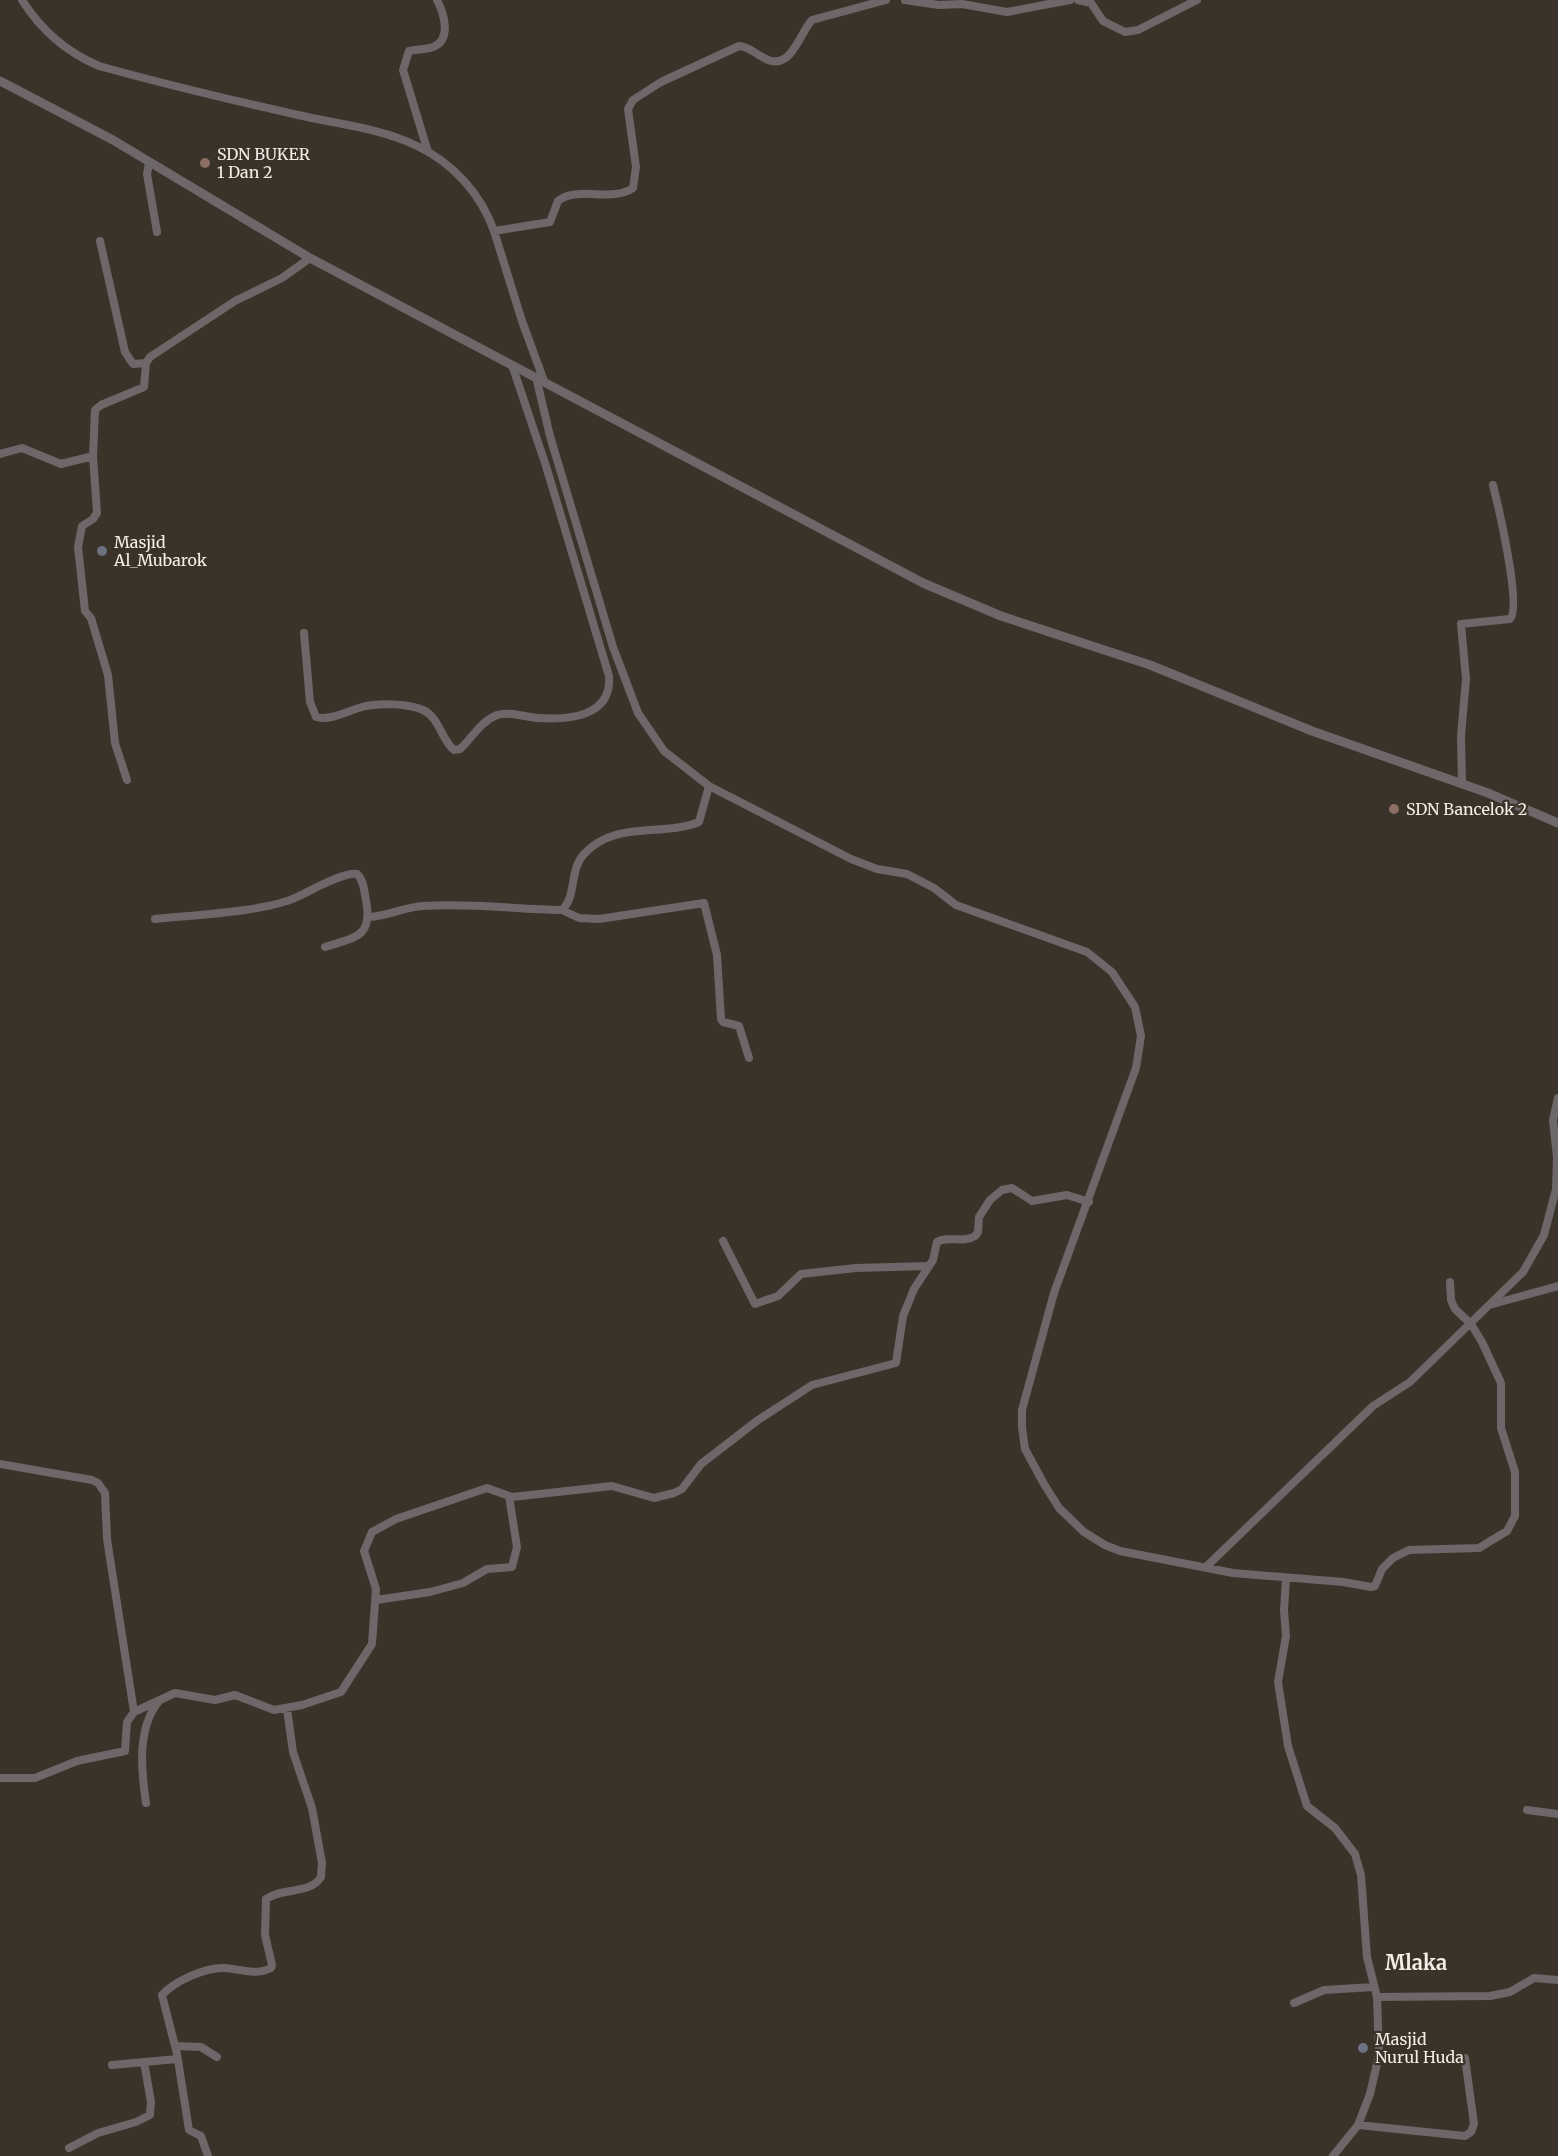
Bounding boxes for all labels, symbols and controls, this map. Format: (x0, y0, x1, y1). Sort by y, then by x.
place label: SDN BUKER 1 Dan 2 (217, 144, 311, 182)
marker: SDN BUKER 1 Dan 2 (198, 156, 212, 170)
place label: Masjid Al_Mubarok (113, 532, 208, 570)
marker: Masjid Al_Mubarok (95, 544, 109, 558)
place label: SDN Bancelok 2 (1406, 799, 1527, 819)
marker: SDN Bancelok 2 (1387, 802, 1401, 816)
district label: Mlaka (1385, 1950, 1447, 1975)
place label: Masjid Nurul Huda (1375, 2029, 1464, 2067)
marker: Masjid Nurul Huda (1356, 2041, 1370, 2055)

